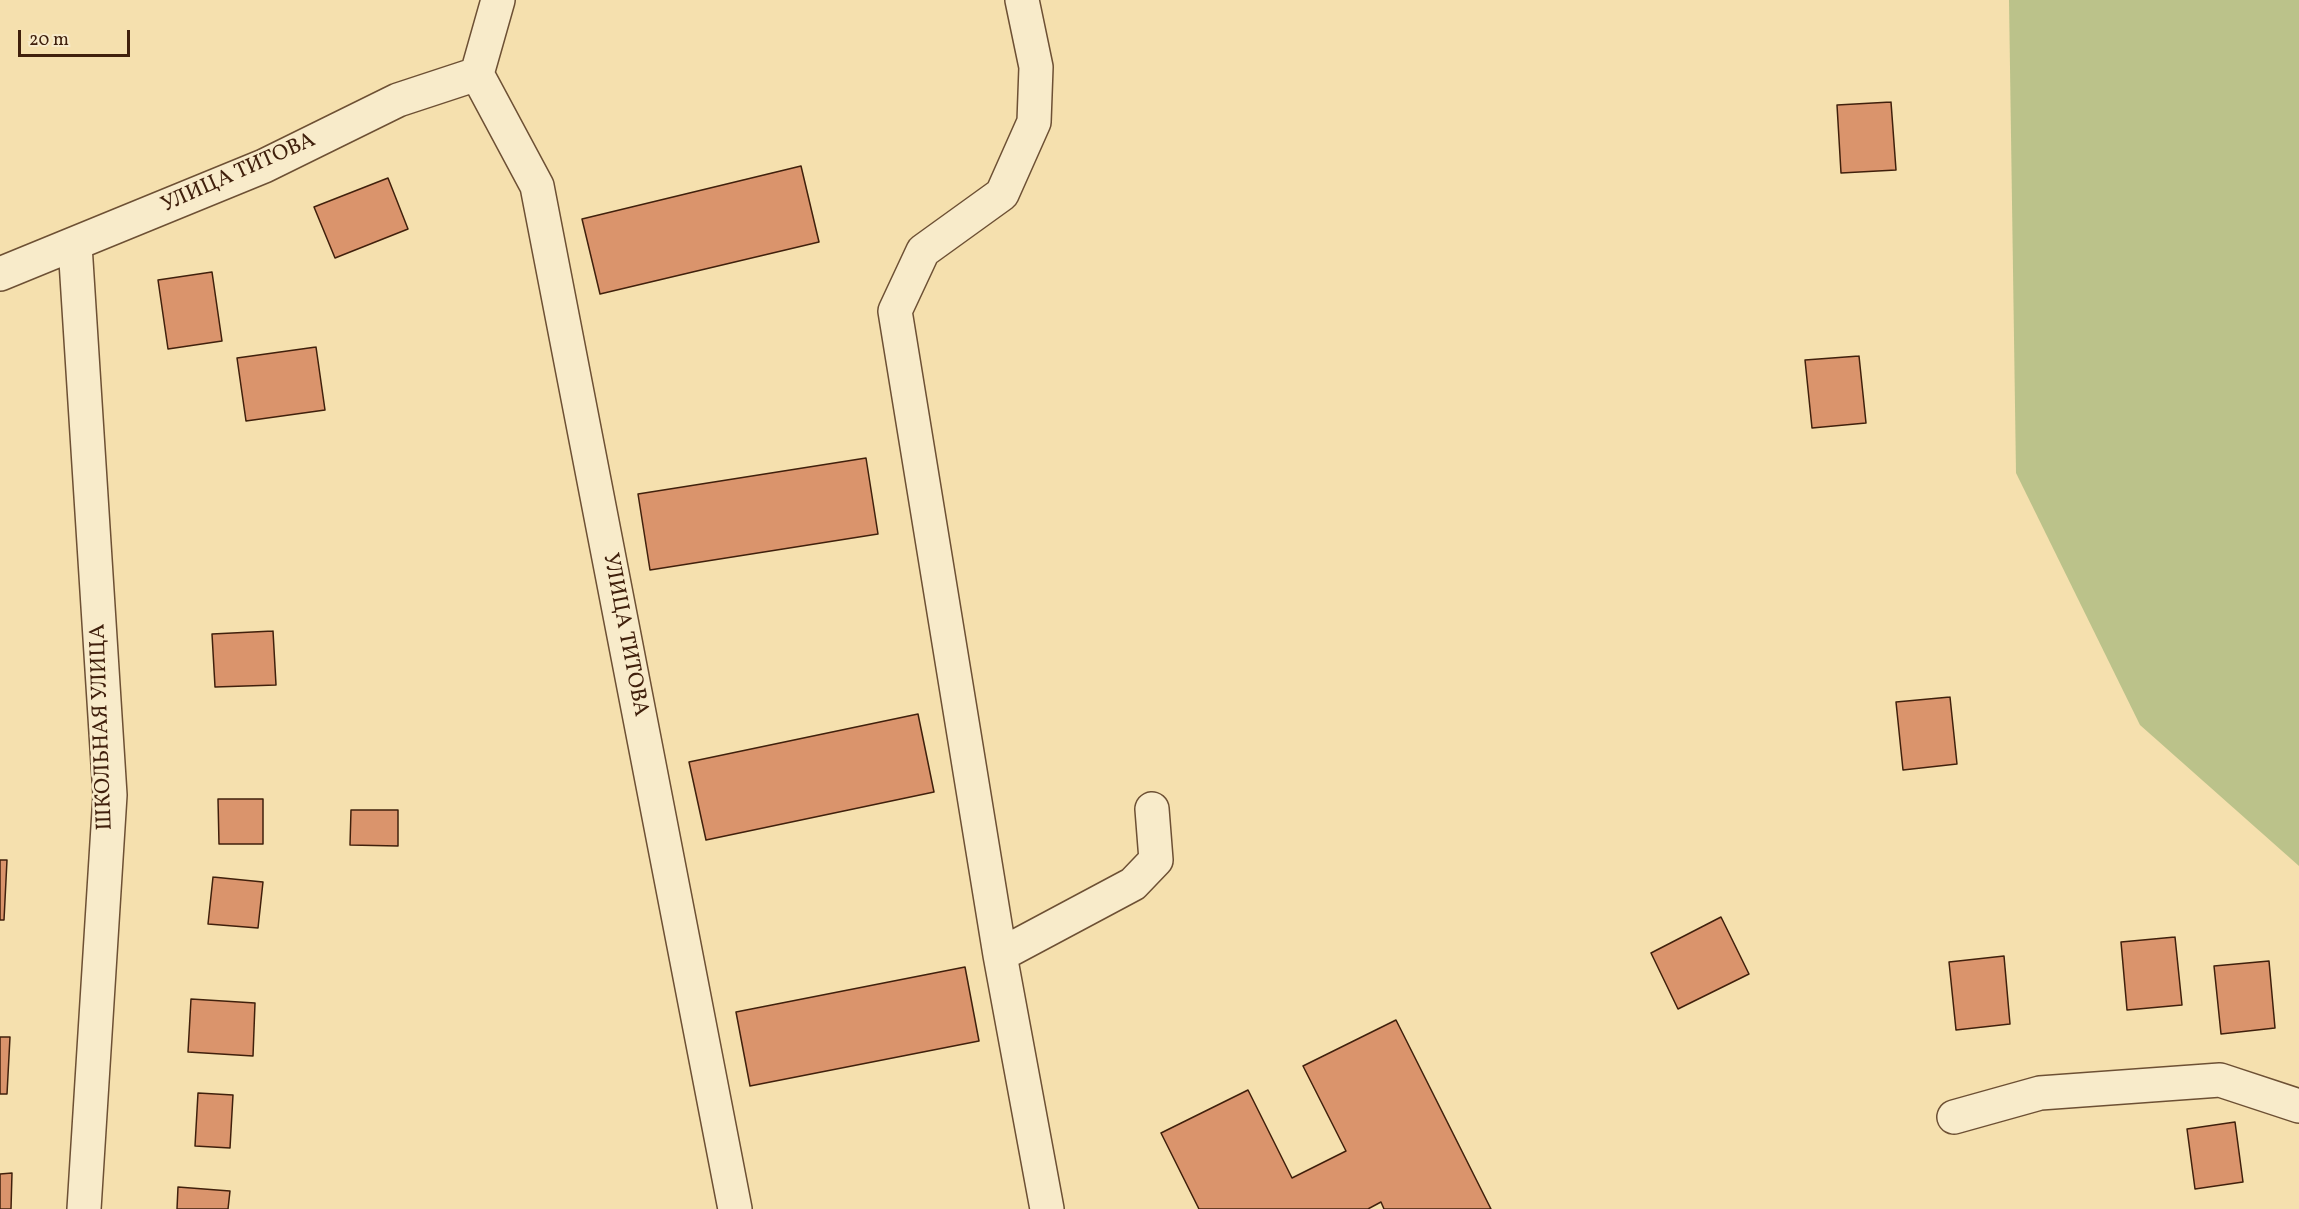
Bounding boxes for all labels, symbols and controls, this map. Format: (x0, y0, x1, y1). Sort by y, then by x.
scale bar (21, 18, 134, 56)
text: 20 m (29, 28, 69, 53)
street label: УЛИЦА ТИТОВА (158, 128, 320, 220)
street label: УЛИЦА ТИТОВА (595, 551, 653, 719)
street label: ШКОЛЬНАЯ УЛИЦА (86, 623, 120, 831)

